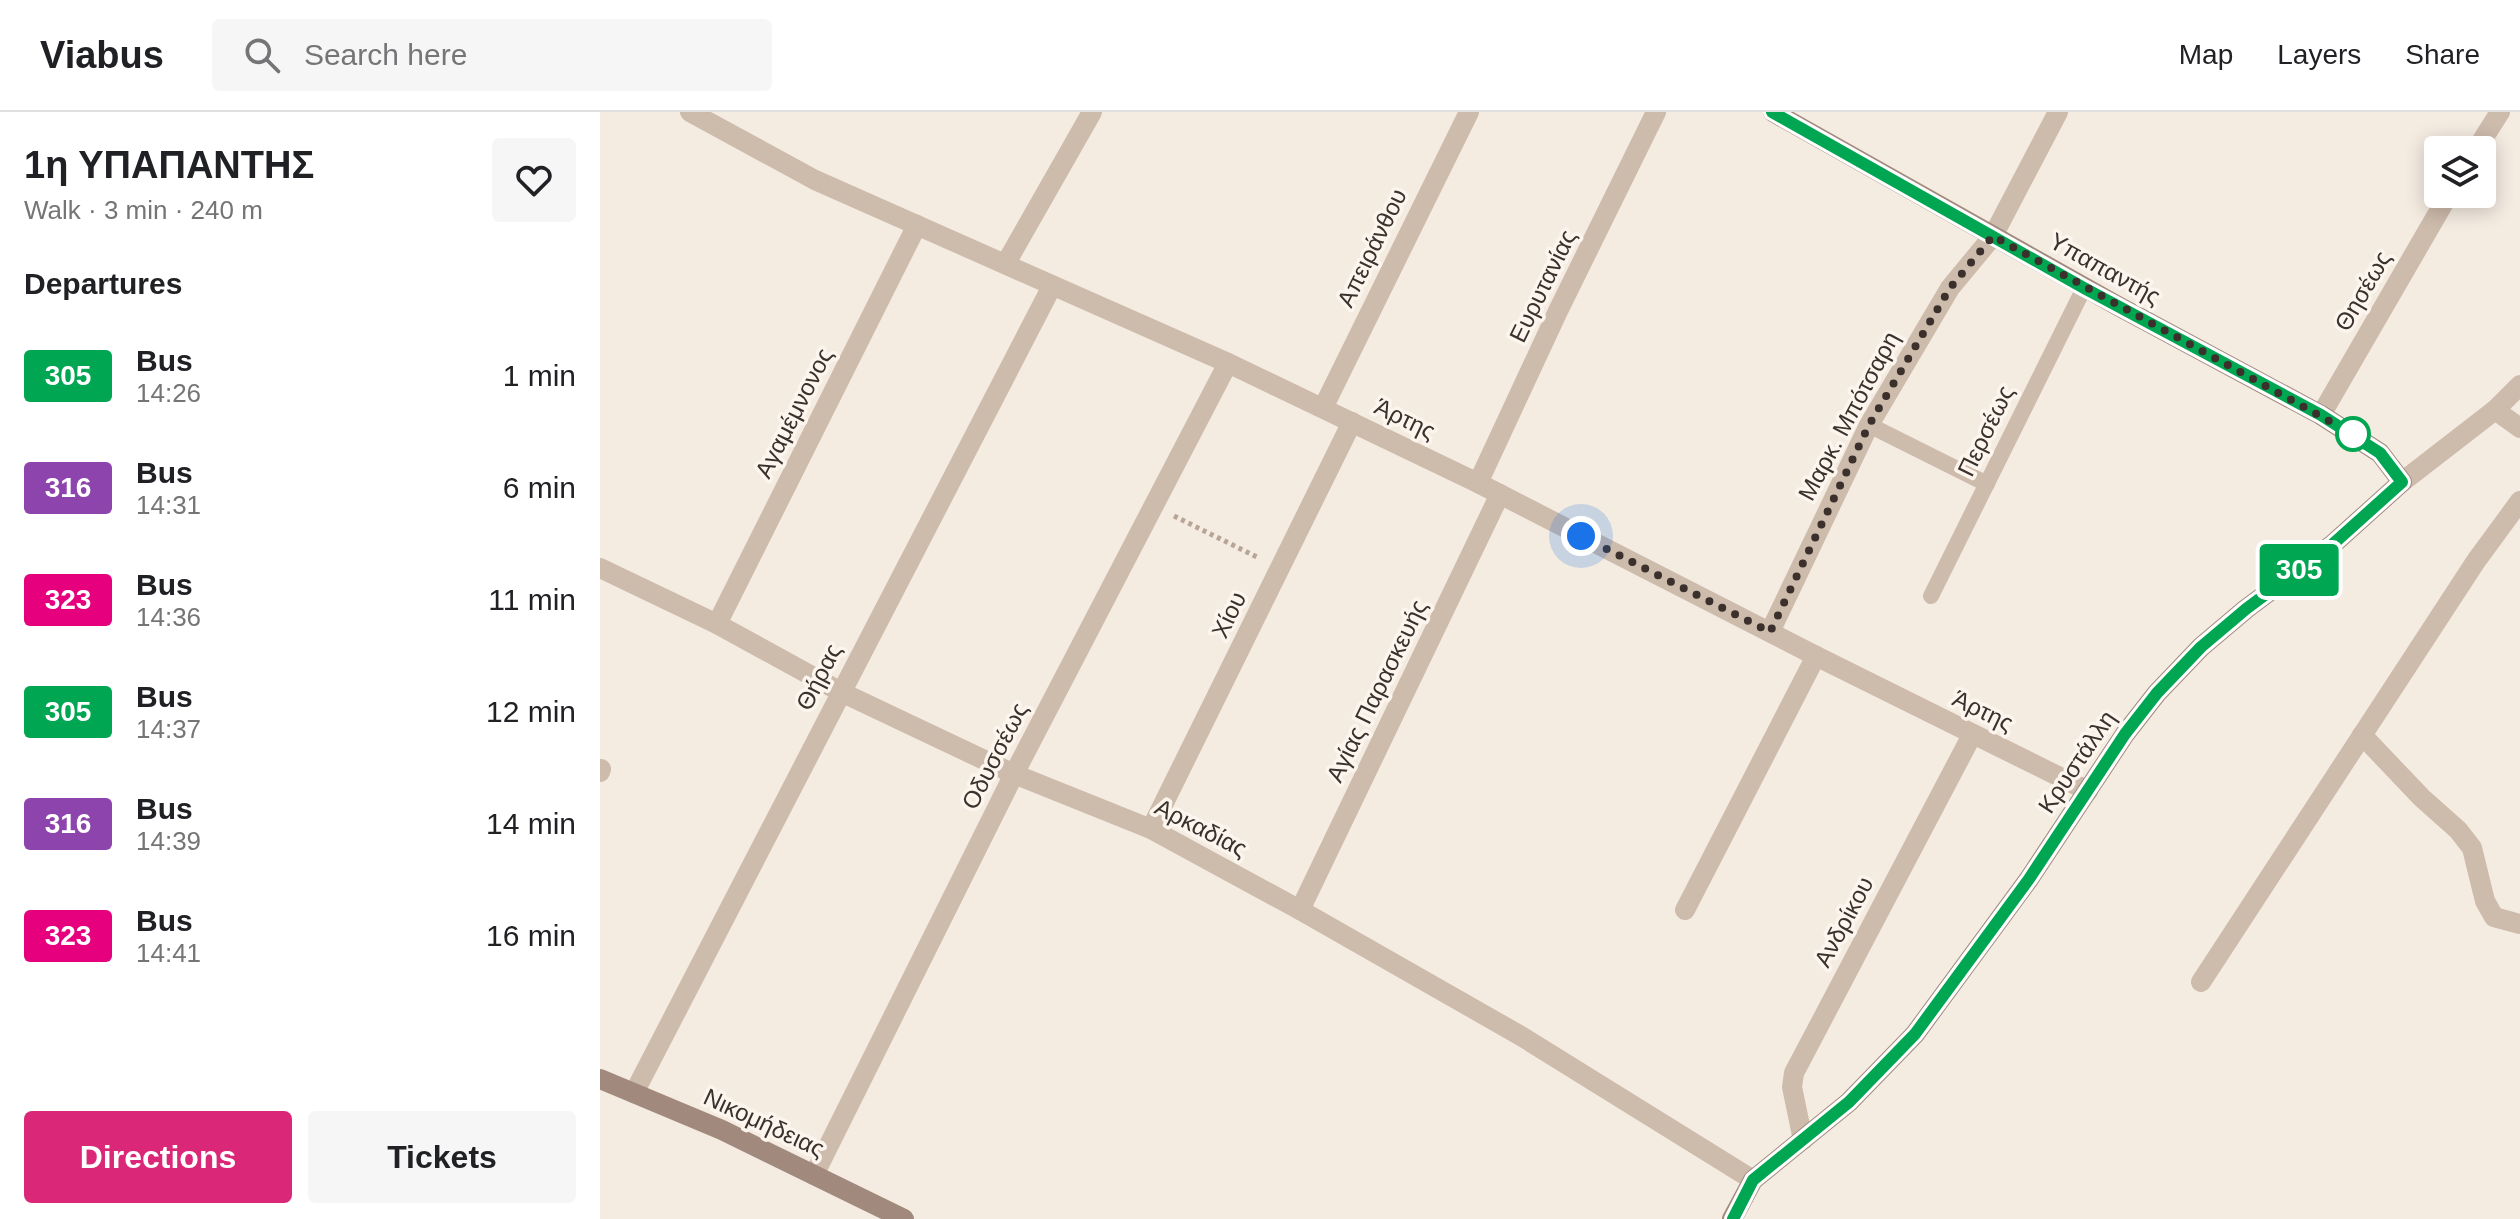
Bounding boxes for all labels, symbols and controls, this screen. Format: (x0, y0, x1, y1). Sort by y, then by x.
search box (212, 19, 772, 91)
icon: search (240, 33, 284, 77)
text: Viabus (40, 34, 164, 76)
text: Search here (304, 38, 467, 71)
text: Map (2179, 39, 2233, 70)
text: Layers (2277, 39, 2361, 70)
text: Share (2405, 39, 2480, 70)
map controls (2424, 136, 2496, 208)
button: layers (2424, 136, 2496, 208)
button: heart (492, 138, 576, 222)
text: 1η ΥΠΑΠΑΝΤΗΣ (24, 144, 314, 186)
street label: Απειράνθου (1331, 184, 1412, 311)
text: Walk · 3 min · 240 m (24, 195, 263, 225)
street label: Ευρυτανίας (1504, 225, 1581, 346)
street label: Υπαπαντής (2045, 227, 2165, 310)
street label: Θησέως (2329, 246, 2396, 336)
text: Departures (24, 267, 182, 300)
street label: Μαρκ. Μπότσαρη (1793, 327, 1904, 505)
street label: Αγαμέμνονος (749, 343, 838, 482)
text: Bus (136, 344, 193, 377)
text: 1 min (503, 359, 576, 392)
text: 305 (45, 360, 91, 391)
text: 14:26 (136, 378, 201, 408)
street label: Περσέως (1952, 381, 2019, 481)
street label: Άρτης (1371, 392, 1440, 445)
unlabelled marker (2336, 417, 2370, 451)
text: Bus (136, 456, 193, 489)
text: 6 min (503, 471, 576, 504)
text: 316 (45, 472, 91, 503)
text: 14:31 (136, 490, 201, 520)
your location (1561, 516, 1601, 556)
line badge: 305 (2253, 544, 2345, 596)
text: 305 (2276, 554, 2322, 585)
text: Bus (136, 568, 193, 601)
text: 11 min (488, 583, 576, 616)
text: 323 (45, 584, 91, 615)
street label: Χίου (1206, 587, 1251, 642)
street label: Αγίας Παρασκευής (1321, 595, 1432, 786)
text: 14:36 (136, 602, 201, 632)
street label: Θήρας (790, 639, 847, 715)
text: Bus (136, 680, 193, 713)
street label: Άρτης (1949, 684, 2018, 737)
text: 12 min (486, 695, 576, 728)
text: 305 (45, 696, 91, 727)
street label: Οδυσσέως (956, 698, 1033, 813)
street label: Κρυστάλλη (2032, 705, 2121, 818)
text: 14:37 (136, 714, 201, 744)
text: Bus (136, 792, 193, 825)
street label: Αρκαδίας (1151, 793, 1252, 862)
text: 14 min (486, 807, 576, 840)
text: 316 (45, 808, 91, 839)
text: 14:39 (136, 826, 201, 856)
street label: Ανδρίκου (1809, 872, 1879, 971)
text: Bus (136, 904, 193, 937)
text: 16 min (486, 919, 576, 952)
text: 323 (45, 920, 91, 951)
text: 14:41 (136, 938, 201, 968)
street label: Νικομήδειας (700, 1083, 829, 1162)
button: Directions (24, 1111, 292, 1203)
button: Tickets (308, 1111, 576, 1203)

